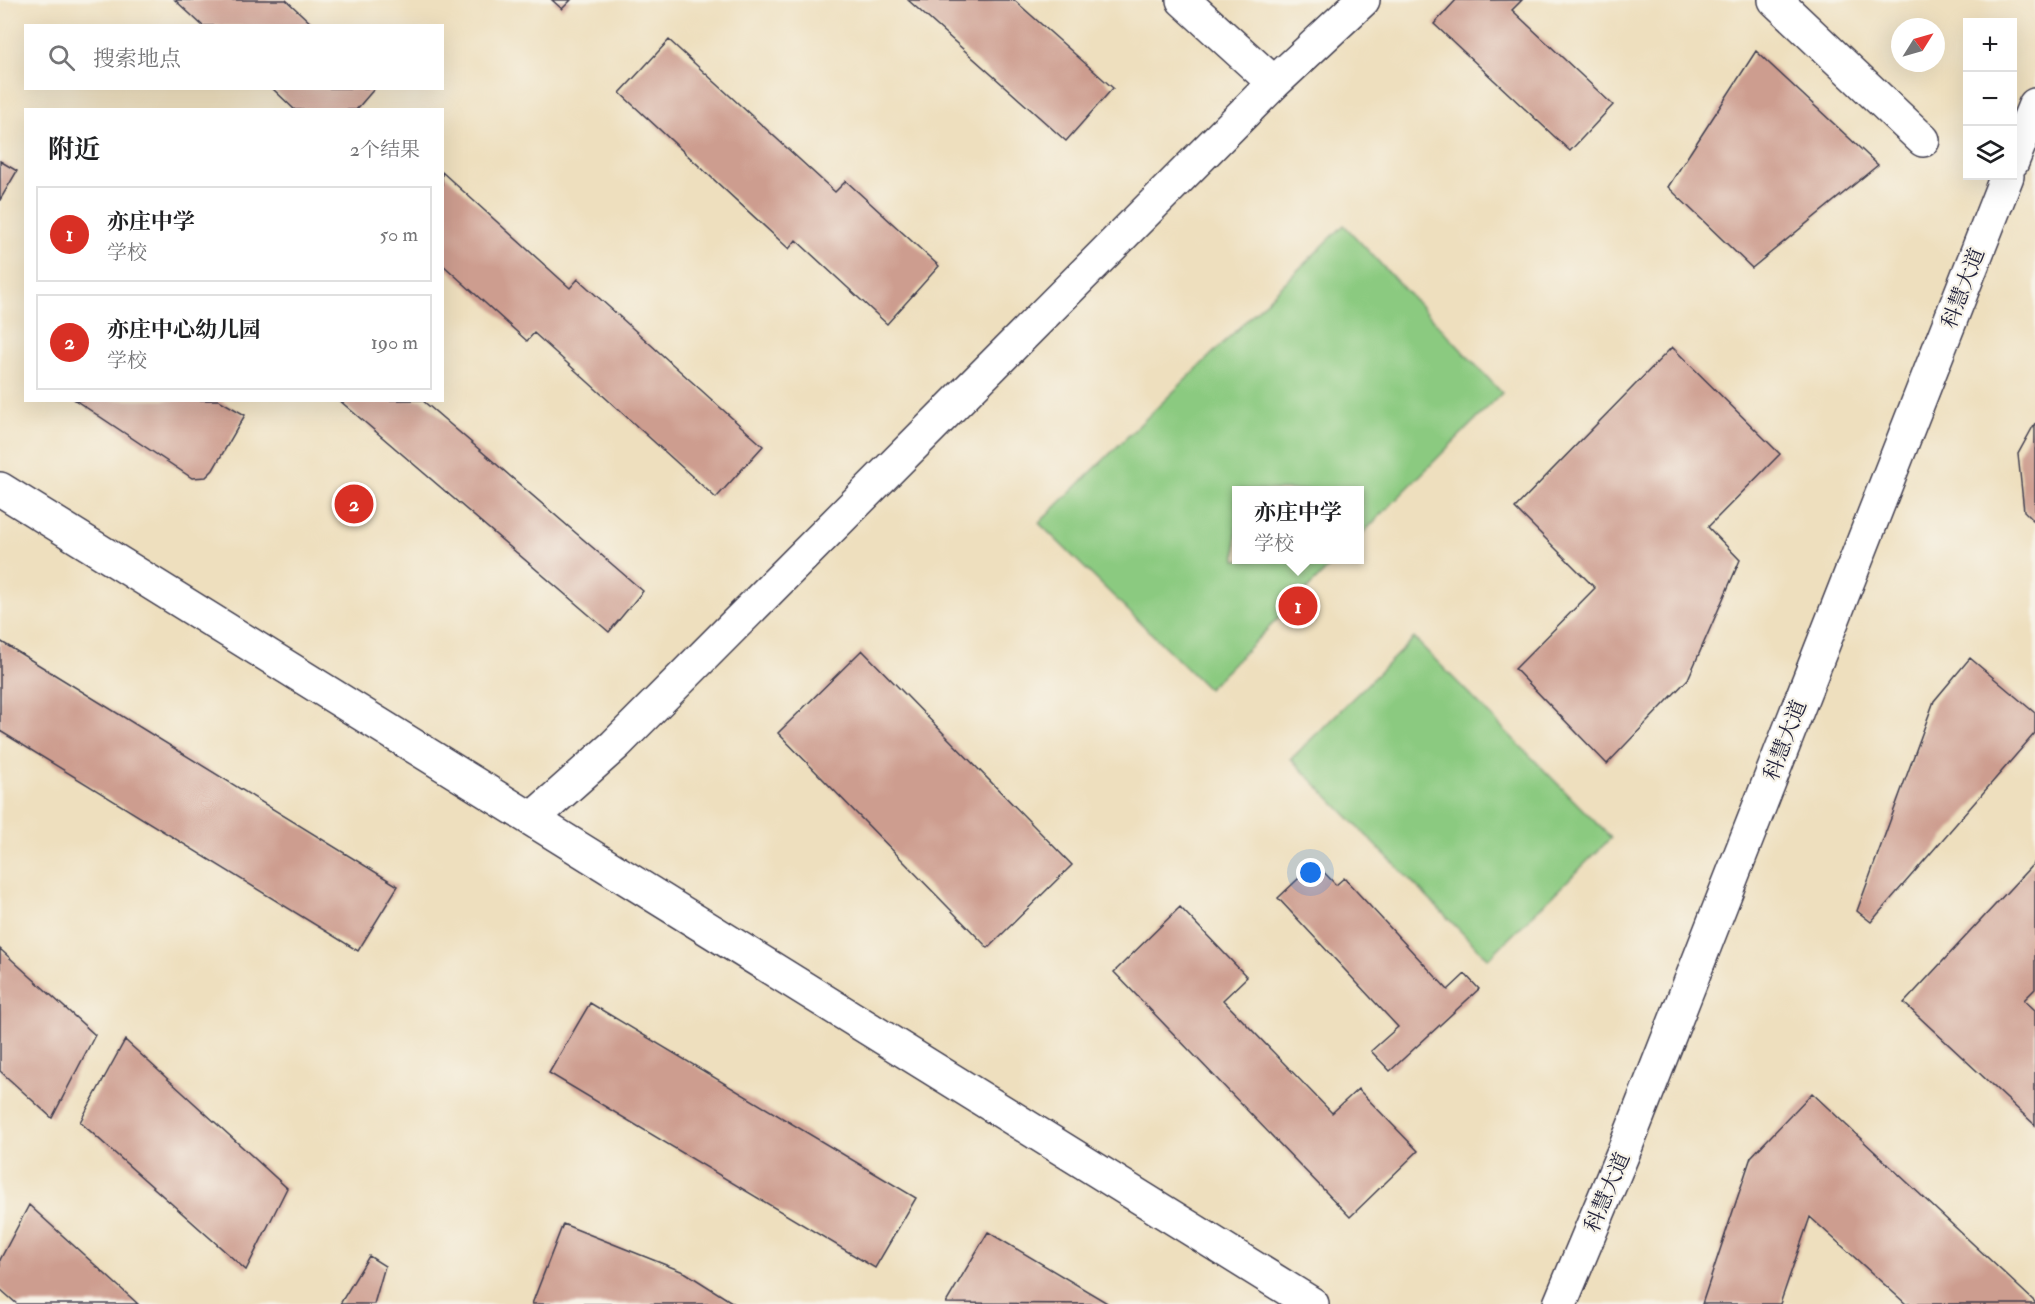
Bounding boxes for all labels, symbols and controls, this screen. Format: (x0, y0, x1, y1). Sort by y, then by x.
north arrow (1891, 18, 1945, 72)
map controls (1963, 18, 2017, 180)
button: + (1963, 18, 2017, 72)
search box (24, 24, 444, 90)
icon: search (45, 41, 78, 74)
text: 搜索地点 (93, 45, 181, 73)
button: − (1963, 72, 2017, 126)
button: layers (1963, 126, 2017, 180)
text: 附近 (48, 134, 100, 166)
text: 2个结果 (350, 137, 420, 162)
text: 亦庄中学 (107, 208, 195, 236)
text: 1 (66, 222, 73, 247)
text: 50 m (379, 222, 418, 247)
text: 学校 (107, 240, 147, 265)
street label: 科慧大道 (1936, 244, 1991, 332)
text: 亦庄中心幼儿园 (107, 316, 261, 344)
text: 2 (64, 330, 75, 355)
text: 190 m (371, 330, 418, 355)
text: 学校 (107, 348, 147, 373)
pin: 2 (334, 482, 374, 526)
popup (1232, 486, 1364, 564)
text: 亦庄中学 (1254, 499, 1342, 527)
text: 学校 (1254, 531, 1294, 556)
pin: 1 (1278, 584, 1318, 628)
street label: 科慧大道 (1758, 696, 1813, 784)
your location (1296, 858, 1325, 887)
street label: 科慧大道 (1579, 1148, 1636, 1236)

